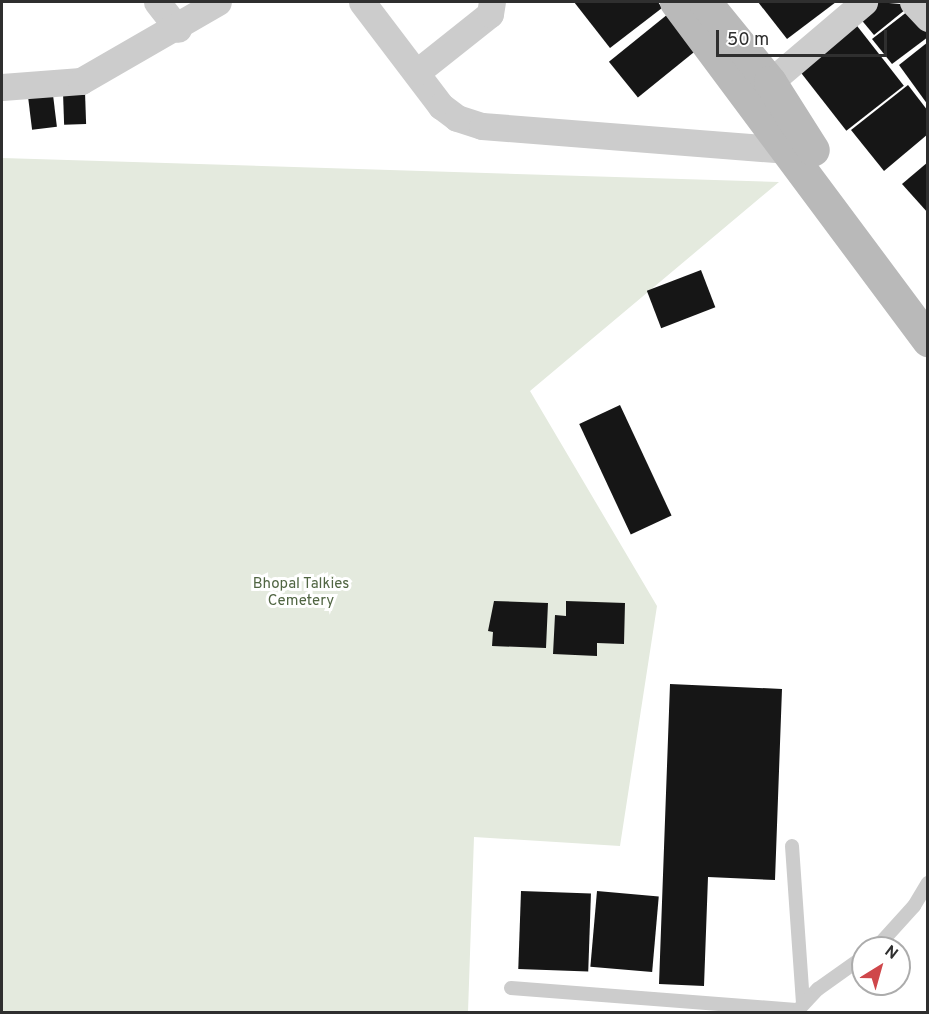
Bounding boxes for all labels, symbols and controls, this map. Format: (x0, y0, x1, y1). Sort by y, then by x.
scale bar (719, 18, 890, 56)
text: 50 m (727, 29, 769, 52)
park label: Bhopal Talkies Cemetery (252, 575, 350, 610)
north arrow (851, 936, 911, 996)
text: N (880, 942, 901, 965)

